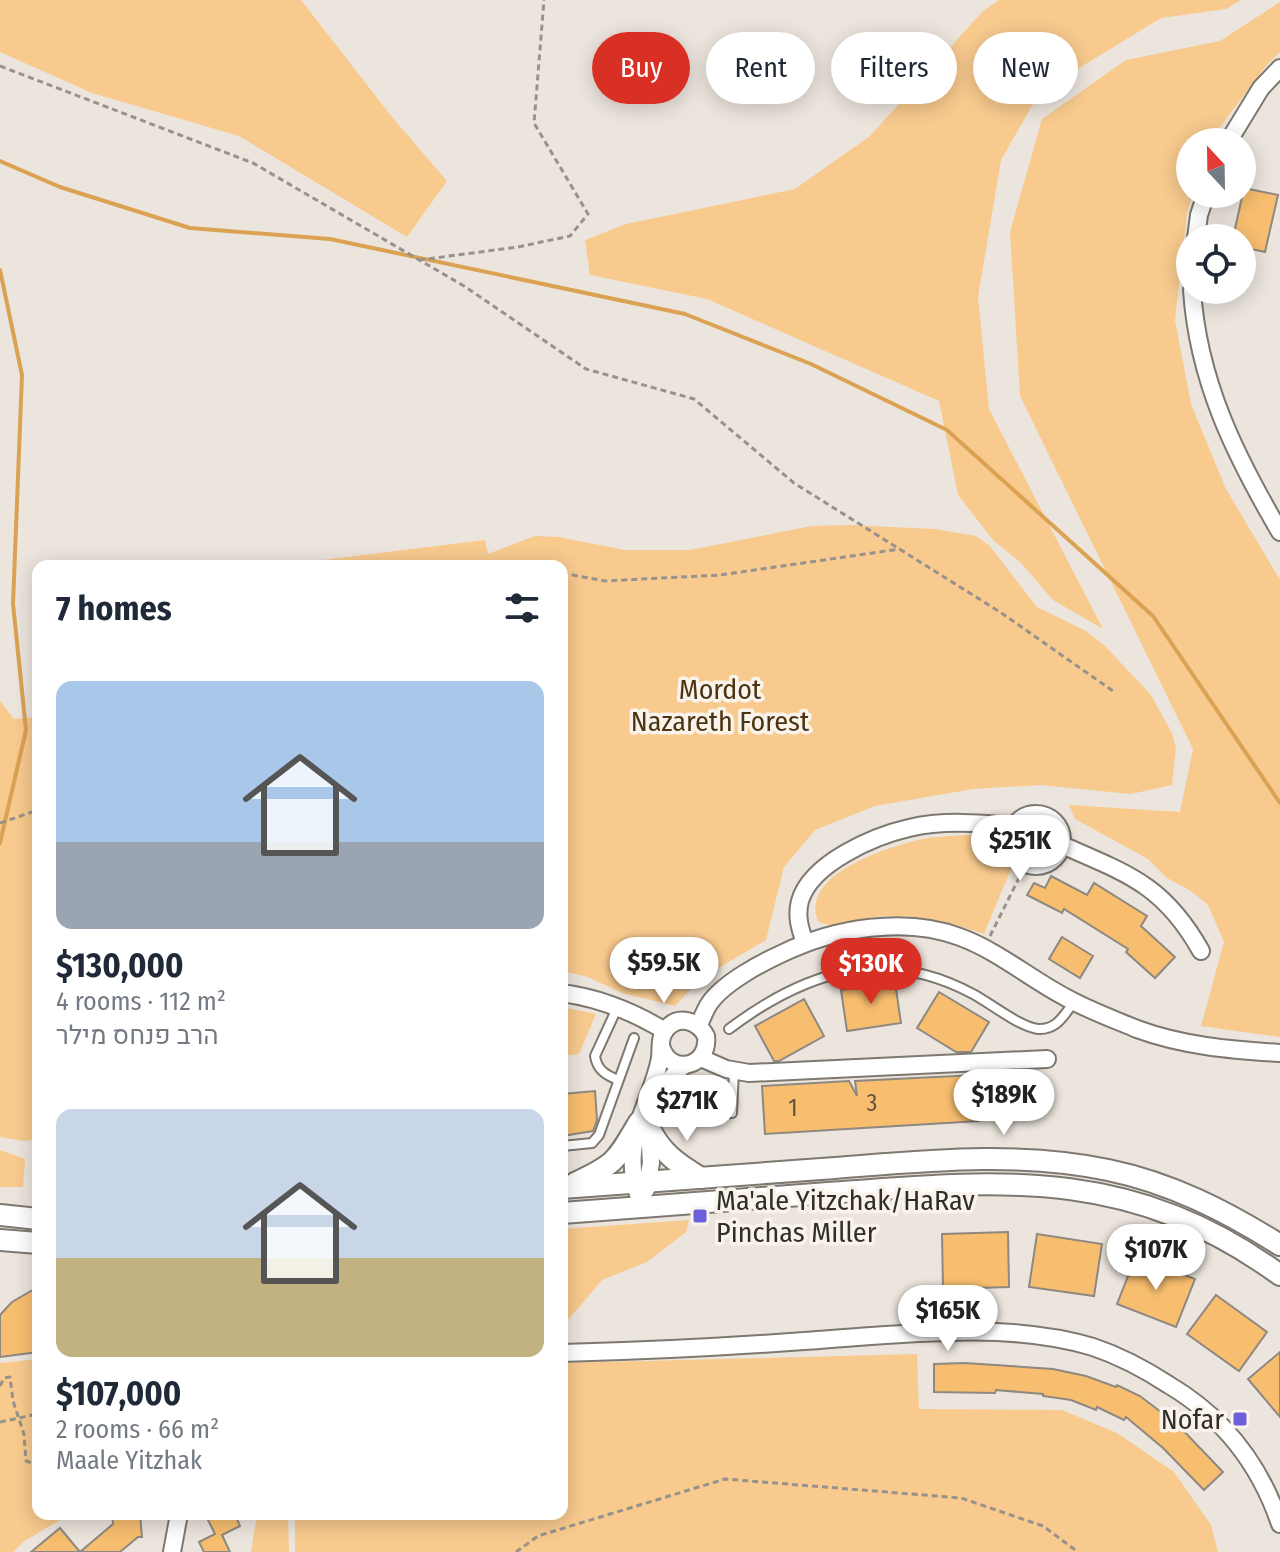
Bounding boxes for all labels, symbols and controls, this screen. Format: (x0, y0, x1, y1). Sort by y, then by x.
chip: Buy (592, 32, 690, 104)
chip: Rent (706, 32, 815, 104)
chip: Filters (831, 32, 957, 104)
chip: New (973, 32, 1078, 104)
north arrow (1176, 128, 1256, 208)
map controls (1176, 128, 1256, 304)
button: locate (1176, 224, 1256, 304)
icon: filters (500, 586, 544, 630)
text: 7 homes (56, 588, 172, 629)
park label: Mordot Nazareth Forest (631, 673, 810, 738)
icon: home (228, 733, 372, 877)
pin: $251K (964, 815, 1076, 883)
text: $251K (989, 825, 1051, 856)
pin: $59.5K (599, 937, 729, 1005)
pin: $130K (815, 938, 927, 1006)
text: $130,000 (56, 945, 184, 986)
text: $59.5K (628, 947, 700, 978)
text: $130K (839, 948, 903, 979)
text: 4 rooms · 112 m² (56, 986, 226, 1017)
text: הרב פנחס מילר (56, 1020, 218, 1051)
pin: $189K (948, 1069, 1060, 1137)
pin: $271K (631, 1075, 743, 1143)
text: $189K (971, 1079, 1037, 1110)
text: $271K (656, 1085, 718, 1116)
house number: 3 (867, 1089, 877, 1117)
house number: 1 (788, 1094, 798, 1122)
icon: home (228, 1161, 372, 1305)
place label: Ma'ale Yitzchak/HaRav Pinchas Miller (716, 1184, 975, 1249)
marker: Ma'ale Yitzchak/HaRav Pinchas Miller (691, 1207, 709, 1225)
pin: $107K (1100, 1224, 1212, 1292)
text: $107K (1125, 1234, 1187, 1265)
pin: $165K (892, 1285, 1004, 1353)
text: $165K (916, 1295, 980, 1326)
text: $107,000 (56, 1373, 181, 1414)
place label: Nofar (1161, 1403, 1224, 1436)
marker: Nofar (1231, 1410, 1249, 1428)
text: 2 rooms · 66 m² (56, 1414, 219, 1445)
text: Maale Yitzhak (56, 1445, 202, 1476)

